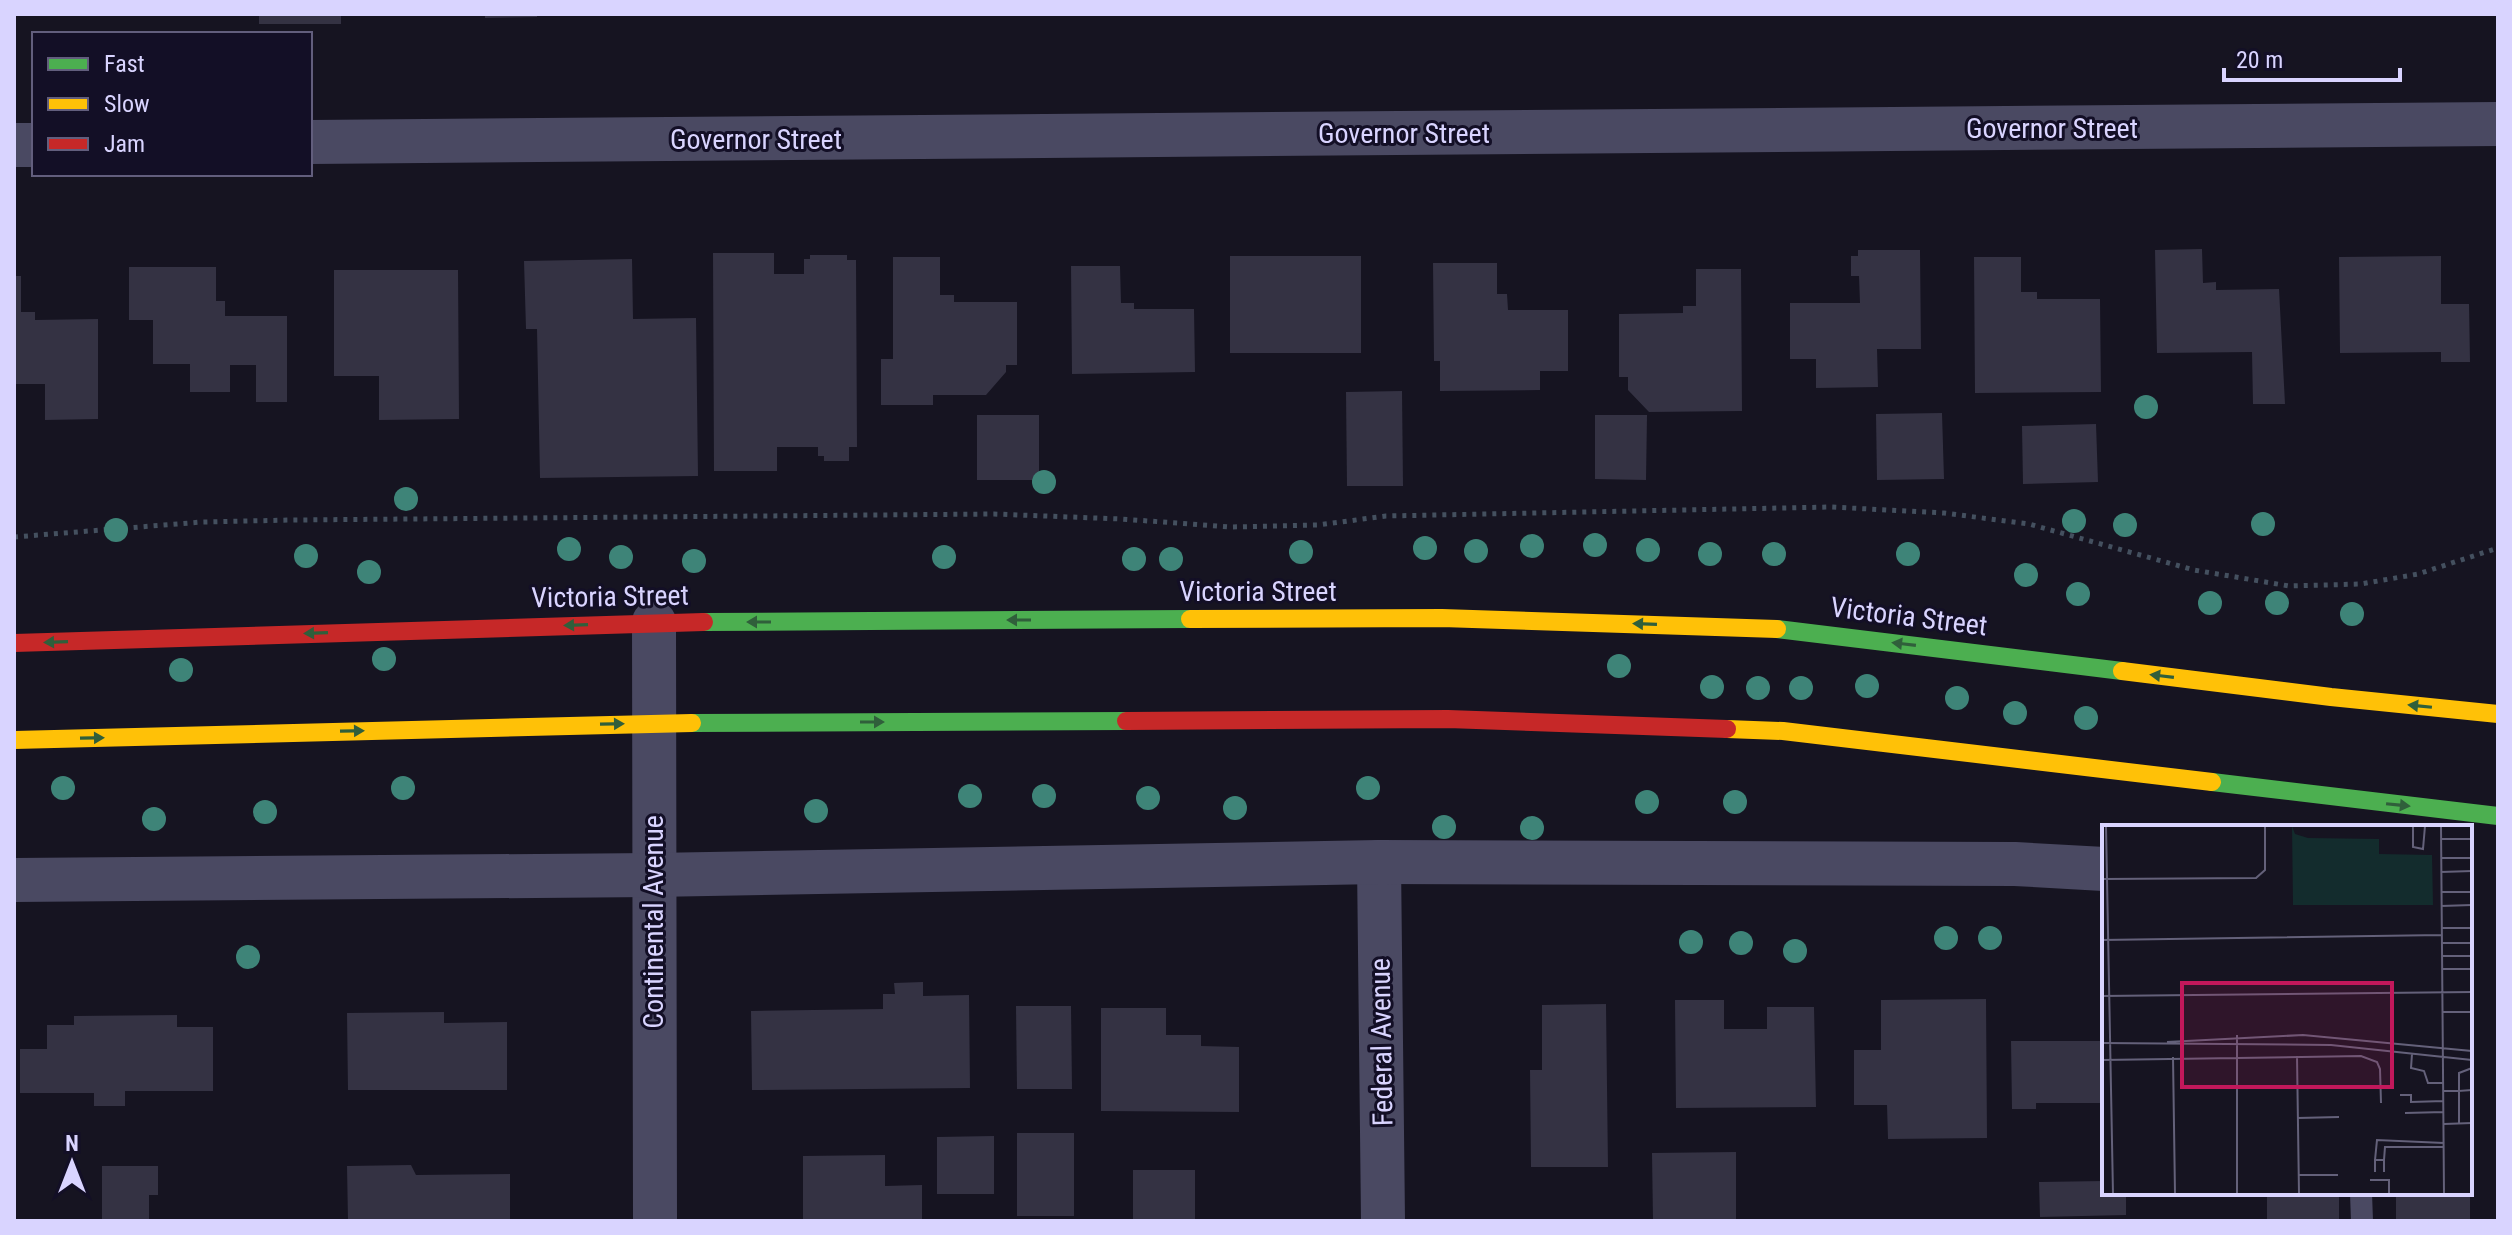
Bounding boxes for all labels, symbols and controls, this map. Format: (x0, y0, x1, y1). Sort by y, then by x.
legend (32, 32, 312, 176)
scale bar (2224, 32, 2400, 82)
text: 20 m (2236, 46, 2283, 74)
text: Fast (104, 50, 145, 78)
text: Slow (104, 90, 150, 118)
street label: Governor Street (1966, 112, 2138, 145)
street label: Governor Street (1318, 117, 1490, 150)
street label: Governor Street (670, 123, 842, 156)
text: Jam (104, 130, 145, 158)
street label: Victoria Street (1179, 575, 1337, 608)
street label: Victoria Street (531, 579, 689, 614)
street label: Victoria Street (1829, 591, 1989, 642)
one-way arrow (1006, 614, 1031, 626)
one-way arrow (746, 616, 771, 628)
one-way arrow (1632, 618, 1657, 631)
one-way arrow (563, 619, 588, 631)
one-way arrow (303, 627, 328, 640)
one-way arrow (43, 636, 68, 648)
one-way arrow (1891, 637, 1916, 650)
one-way arrow (2149, 669, 2174, 682)
one-way arrow (2407, 700, 2432, 713)
one-way arrow (860, 716, 885, 728)
one-way arrow (600, 718, 625, 731)
one-way arrow (340, 725, 365, 737)
one-way arrow (80, 731, 105, 744)
one-way arrow (2386, 799, 2411, 812)
street label: Continental Avenue (637, 815, 670, 1029)
inset map (2102, 825, 2472, 1195)
street label: Federal Avenue (1364, 958, 1399, 1126)
north arrow (32, 1123, 112, 1203)
text: N (65, 1131, 79, 1156)

